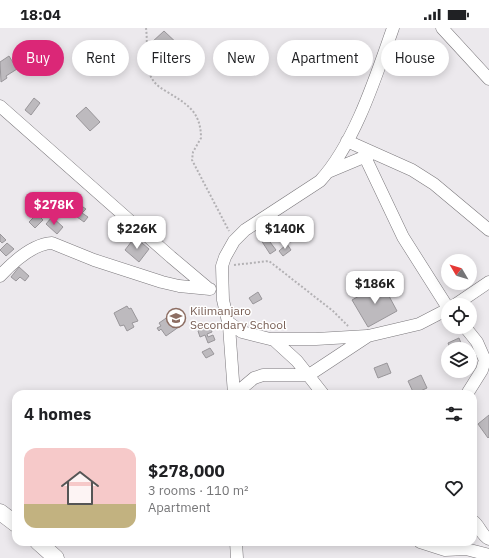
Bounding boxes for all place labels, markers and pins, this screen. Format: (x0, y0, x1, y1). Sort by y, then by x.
pin: $278K (26, 192, 82, 226)
pin: $226K (109, 216, 165, 250)
pin: $140K (257, 216, 313, 250)
pin: $186K (347, 271, 403, 305)
place label: Kilimanjaro Secondary School (190, 303, 286, 332)
school or university icon: Kilimanjaro Secondary School (165, 307, 187, 329)

